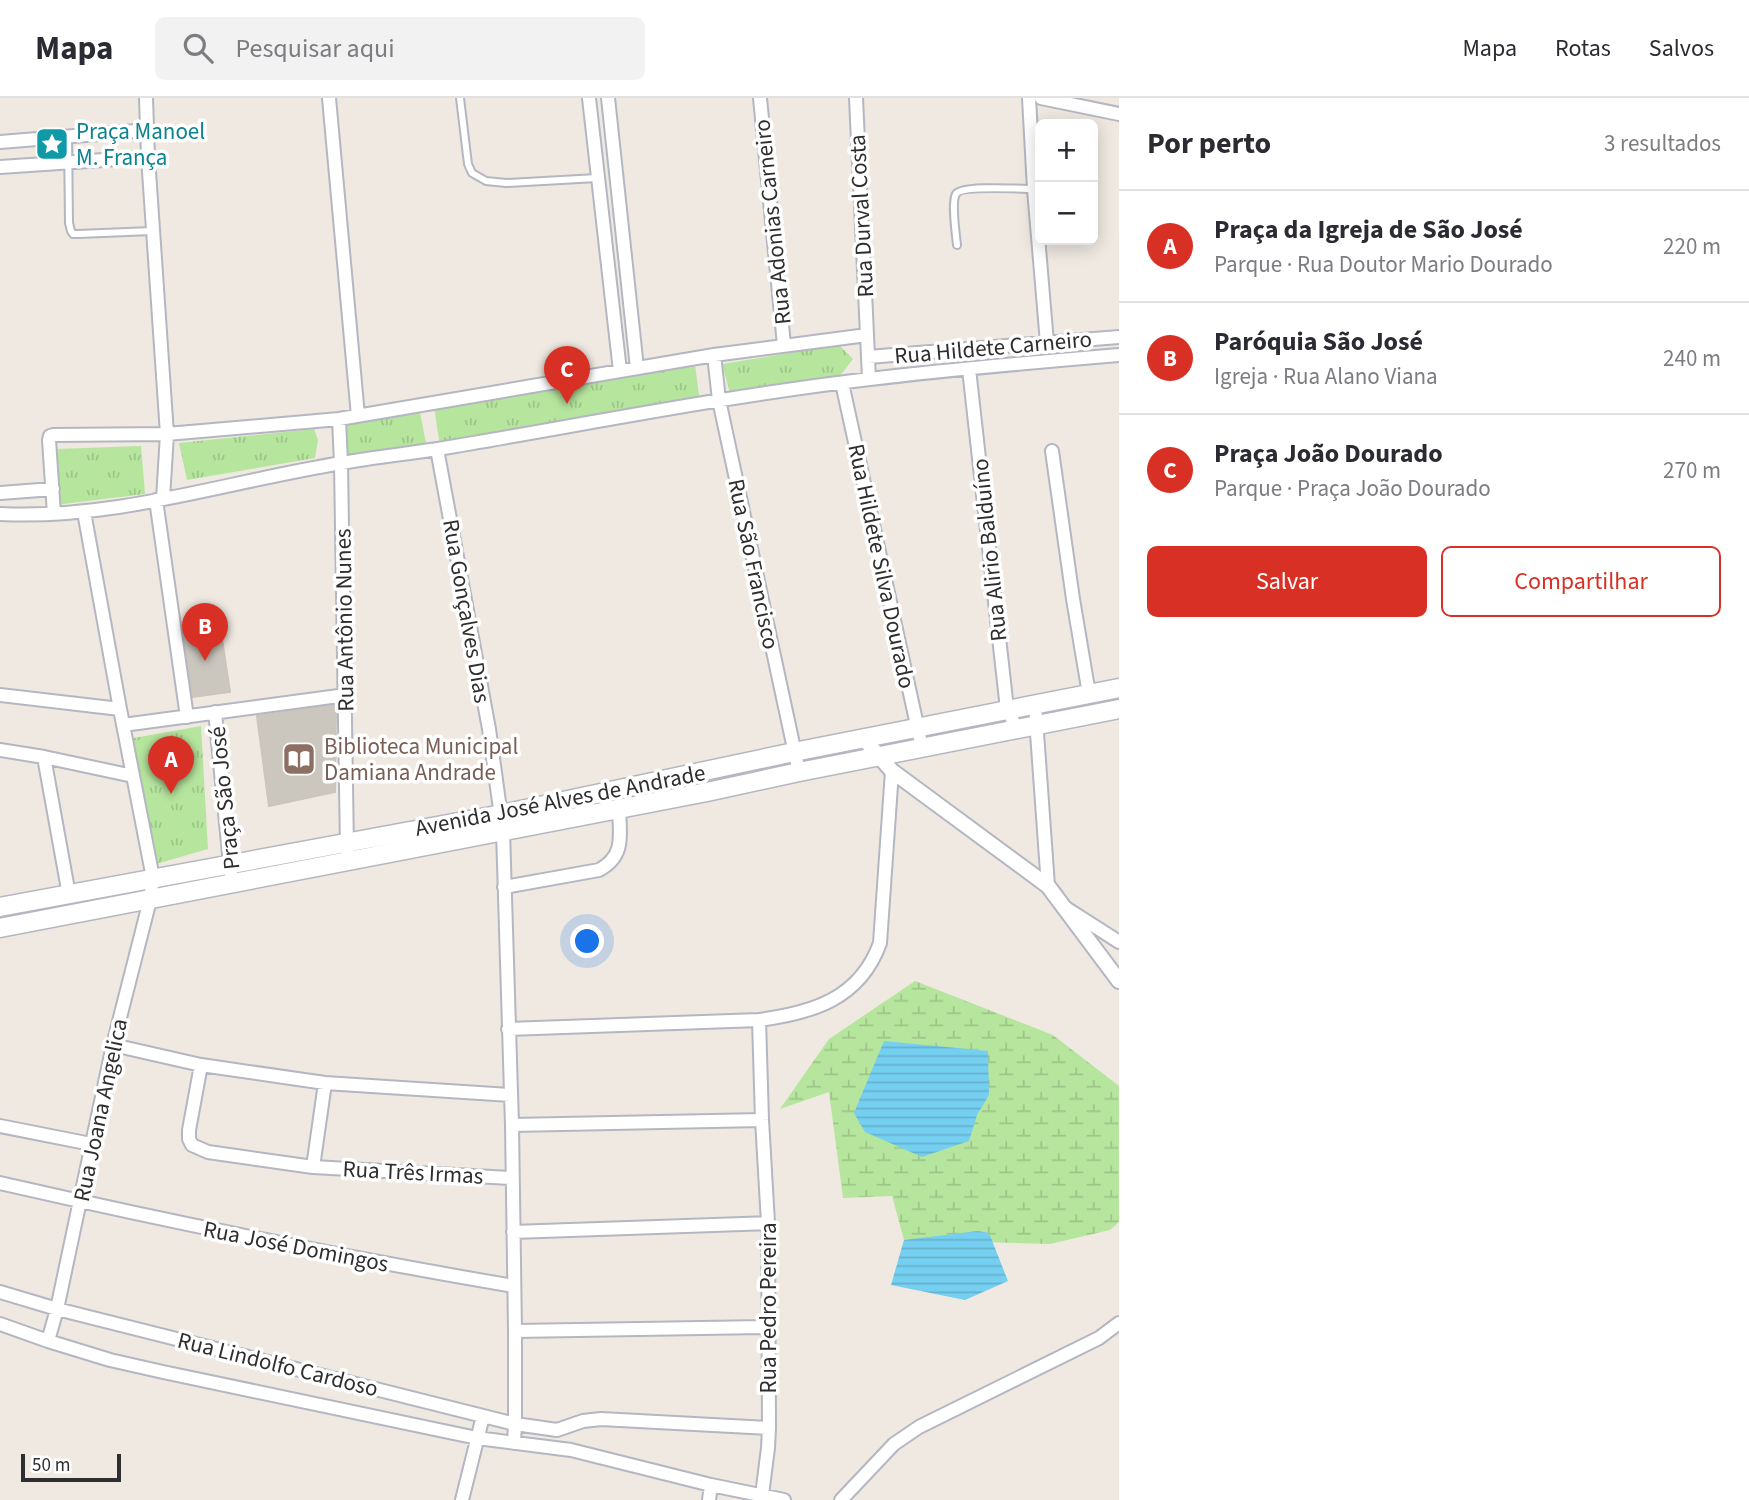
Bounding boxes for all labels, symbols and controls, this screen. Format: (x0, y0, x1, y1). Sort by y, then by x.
search box (155, 17, 645, 80)
text: Mapa (35, 25, 113, 72)
icon: search (179, 29, 217, 67)
text: Pesquisar aqui (235, 30, 395, 67)
text: Mapa (1462, 31, 1517, 66)
text: Rotas (1555, 31, 1611, 66)
text: Salvos (1649, 31, 1714, 66)
place label: Praça Manoel M. França (76, 115, 205, 174)
street label: Rua Adonias Carneiro (745, 118, 800, 326)
map controls (1035, 119, 1098, 245)
button: + (1035, 119, 1098, 182)
text: Por perto (1147, 122, 1271, 165)
place icon: Praça Manoel M. França (33, 125, 71, 163)
text: 3 resultados (1604, 127, 1721, 160)
street label: Rua Durval Costa (841, 134, 882, 298)
button: − (1035, 182, 1098, 245)
text: Praça da Igreja de São José (1214, 211, 1523, 248)
text: A (1163, 230, 1177, 263)
text: 220 m (1663, 230, 1721, 263)
text: Parque · Rua Doutor Mario Dourado (1214, 248, 1553, 281)
street label: Rua Hildete Carneiro (893, 322, 1093, 373)
text: Paróquia São José (1214, 323, 1423, 360)
text: B (1163, 342, 1177, 375)
text: 240 m (1663, 342, 1721, 375)
pin: C (544, 346, 590, 404)
text: Igreja · Rua Alano Viana (1214, 360, 1438, 393)
text: Praça João Dourado (1214, 435, 1443, 472)
street label: Rua Hildete Silva Dourado (839, 441, 924, 692)
text: C (1163, 454, 1177, 487)
text: 270 m (1663, 454, 1721, 487)
street label: Rua Alirio Balduíno (963, 457, 1015, 643)
text: Parque · Praça João Dourado (1214, 472, 1491, 505)
street label: Rua São Francisco (719, 476, 788, 652)
street label: Rua Gonçalves Dias (434, 517, 499, 706)
street label: Rua Antônio Nunes (326, 528, 363, 712)
button: Salvar (1147, 546, 1427, 617)
button: Compartilhar (1441, 546, 1721, 617)
pin: B (182, 603, 228, 661)
street label: Praça São José (201, 725, 248, 871)
place label: Biblioteca Municipal Damiana Andrade (324, 730, 518, 789)
pin: A (148, 736, 194, 794)
library icon: Biblioteca Municipal Damiana Andrade (280, 740, 318, 778)
street label: Avenida José Alves de Andrade (412, 756, 708, 845)
your location (570, 924, 604, 958)
street label: Rua Joana Angelica (65, 1015, 136, 1205)
street label: Rua Três Irmas (342, 1152, 484, 1193)
street label: Rua José Domingos (200, 1212, 391, 1281)
street label: Rua Pedro Pereira (752, 1223, 785, 1393)
street label: Rua Lindolfo Cardoso (174, 1324, 382, 1405)
scale bar (21, 1451, 121, 1483)
text: 50 m (32, 1452, 70, 1479)

